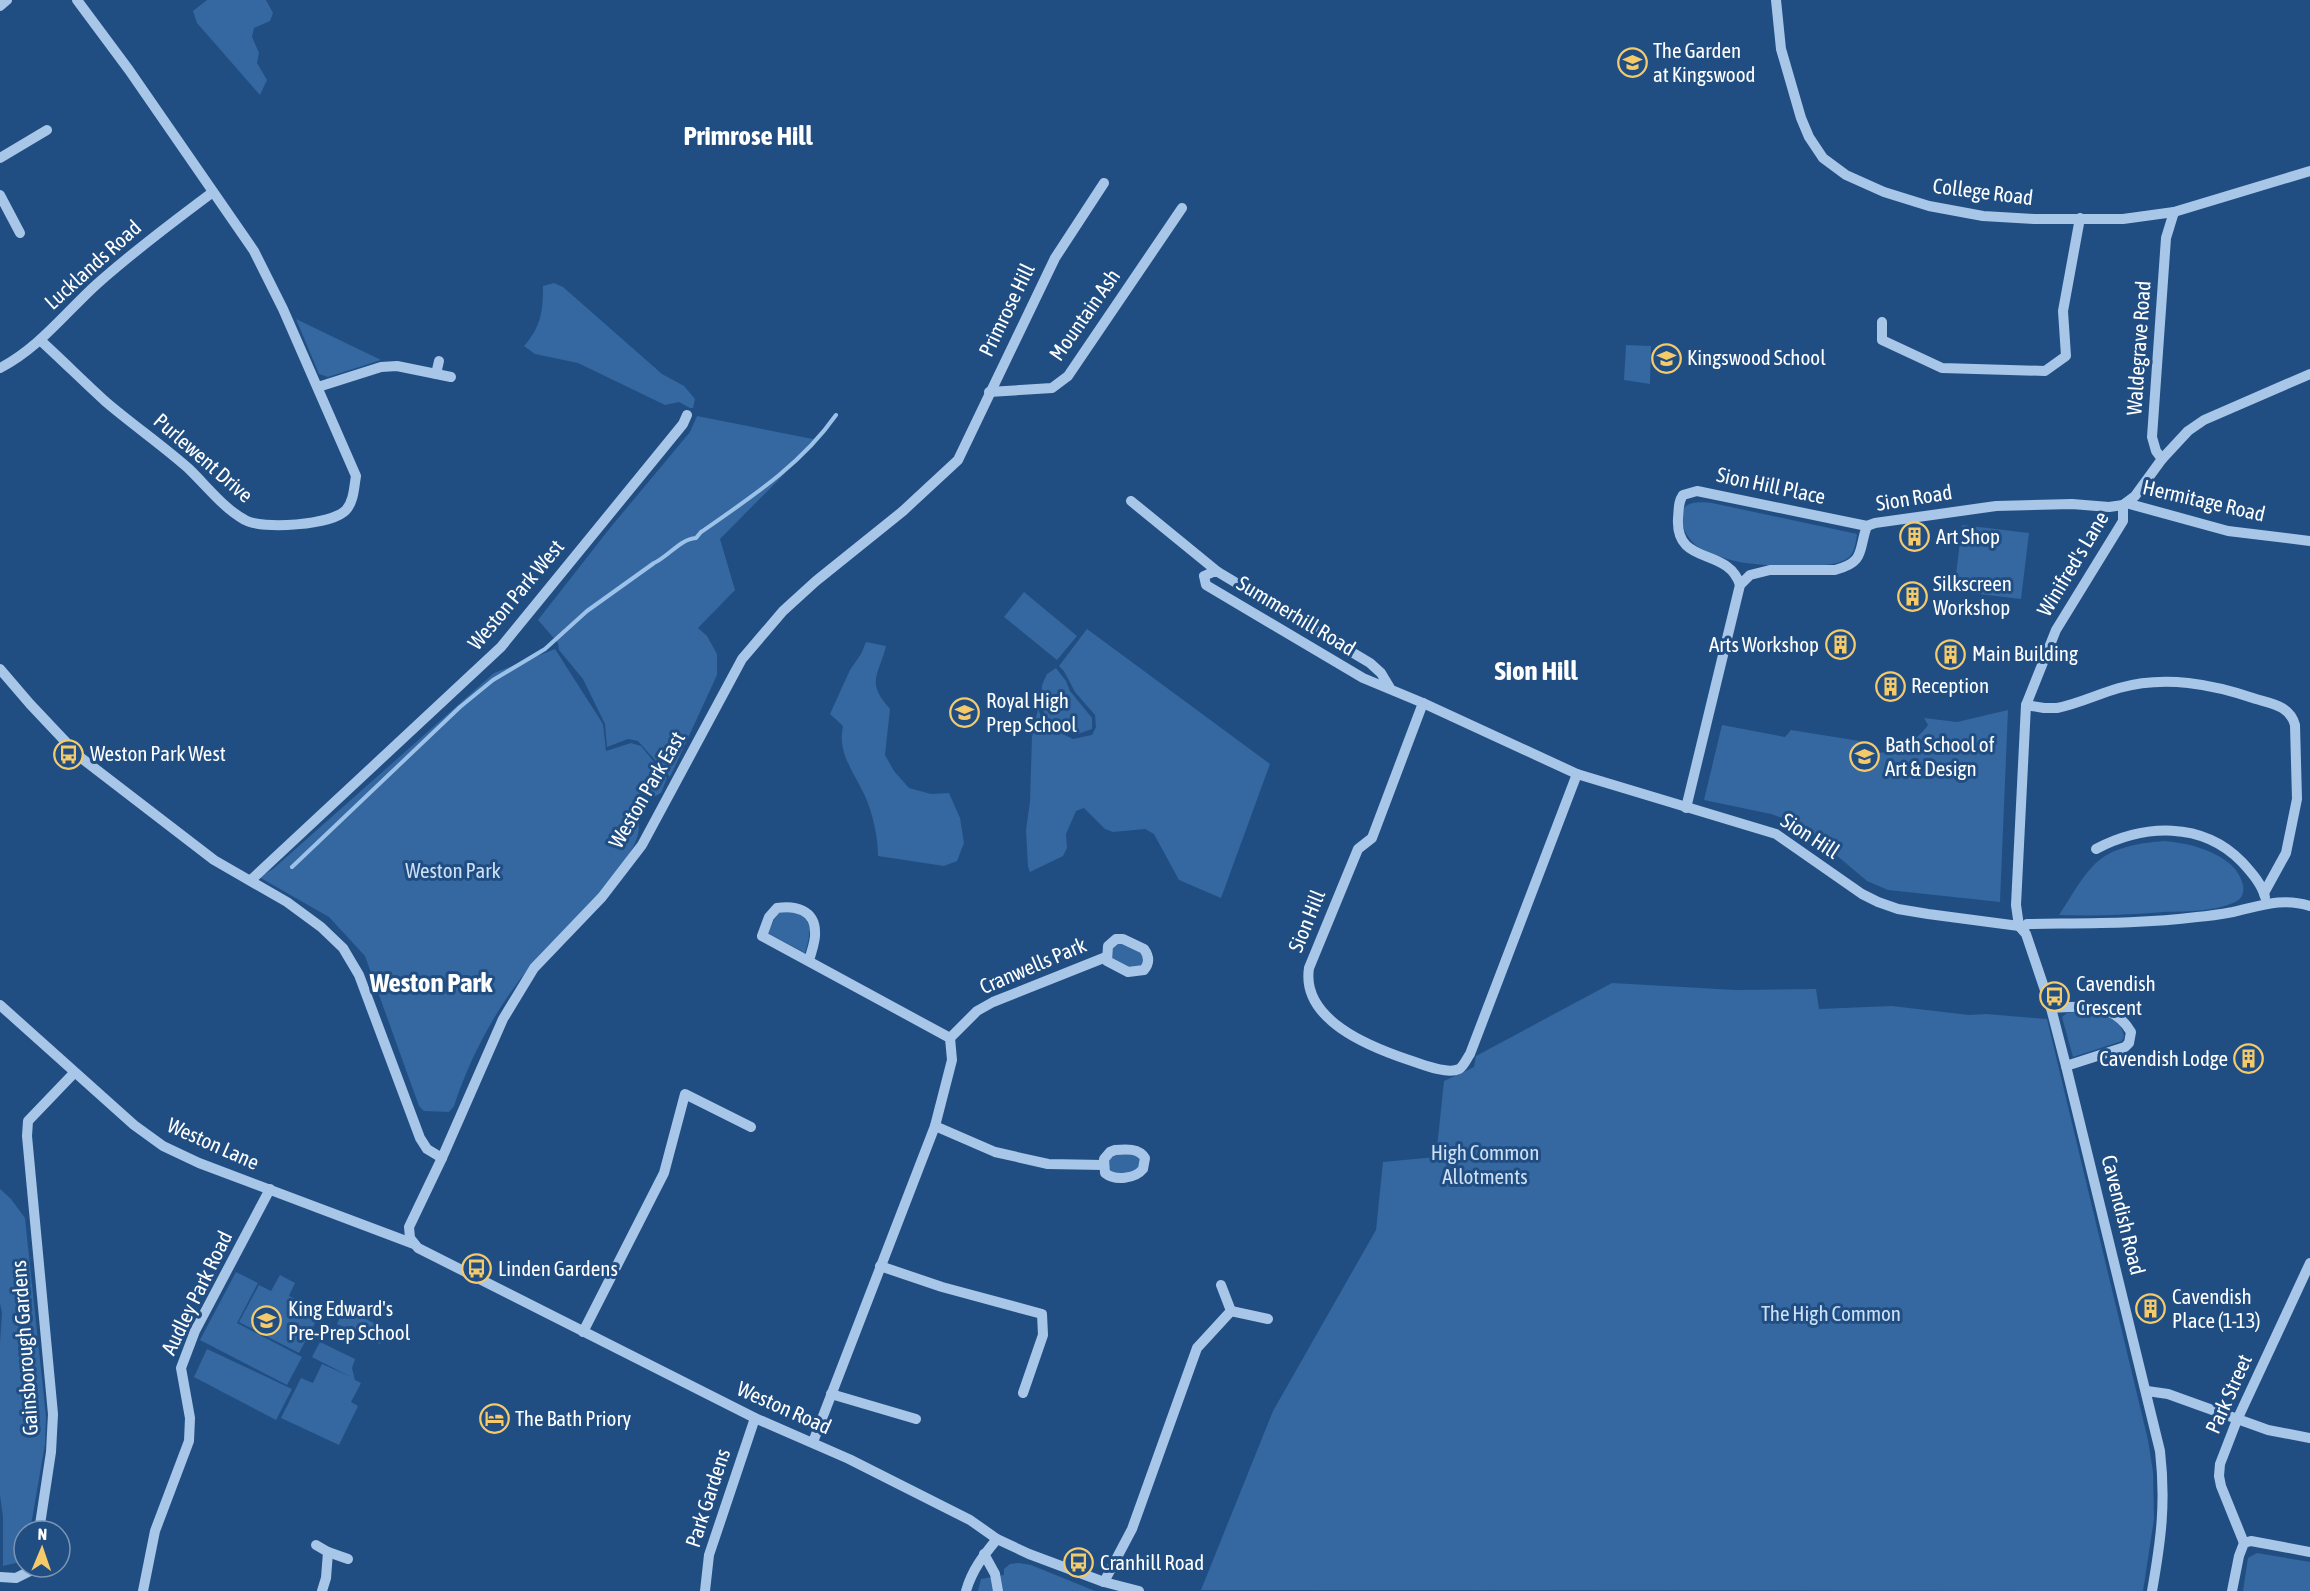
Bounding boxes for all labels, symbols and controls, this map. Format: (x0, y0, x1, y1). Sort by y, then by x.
place label: The Garden at Kingswood (1653, 38, 1755, 86)
school or university icon: The Garden at Kingswood (1616, 47, 1648, 79)
district label: Primrose Hill (683, 120, 813, 151)
street label: College Road (1932, 173, 2035, 209)
street label: Lucklands Road (39, 215, 145, 314)
street label: Primrose Hill (973, 259, 1039, 360)
street label: Mountain Ash (1044, 264, 1124, 365)
street label: Waldegrave Road (2121, 280, 2155, 416)
school or university icon: Kingswood School (1650, 342, 1682, 374)
place label: Kingswood School (1687, 345, 1826, 369)
street label: Purlewent Drive (149, 408, 258, 507)
street label: Sion Hill Place (1715, 462, 1828, 508)
street label: Hermitage Road (2141, 474, 2268, 526)
street label: Sion Road (1874, 479, 1954, 515)
street label: Winifred's Lane (2032, 507, 2113, 620)
building icon: Art Shop (1899, 521, 1931, 553)
place label: Art Shop (1936, 524, 2000, 548)
street label: Weston Park West (462, 535, 568, 654)
street label: Summerhill Road (1233, 570, 1360, 660)
place label: Silkscreen Workshop (1933, 571, 2012, 619)
building icon: Silkscreen Workshop (1896, 580, 1928, 612)
building icon: Arts Workshop (1824, 629, 1856, 661)
place label: Arts Workshop (1709, 632, 1819, 656)
building icon: Main Building (1935, 638, 1967, 670)
place label: Main Building (1972, 641, 2078, 665)
district label: Sion Hill (1494, 655, 1578, 686)
building icon: Reception (1874, 670, 1906, 702)
place label: Reception (1911, 673, 1989, 697)
place label: Royal High Prep School (986, 688, 1077, 736)
school or university icon: Royal High Prep School (949, 697, 981, 729)
street label: Weston Park East (603, 727, 689, 852)
place label: Bath School of Art & Design (1885, 732, 1995, 780)
bus stop icon: Weston Park West (53, 738, 85, 770)
place label: Weston Park West (90, 741, 226, 765)
school or university icon: Bath School of Art & Design (1848, 741, 1880, 773)
street label: Sion Hill (1777, 807, 1845, 863)
park label: Weston Park (405, 858, 501, 882)
street label: Sion Hill (1283, 886, 1329, 955)
street label: Cranwells Park (976, 932, 1090, 998)
district label: Weston Park (369, 967, 493, 998)
place label: Cavendish Crescent (2076, 971, 2156, 1019)
bus stop icon: Cavendish Crescent (2039, 980, 2071, 1012)
building icon: Cavendish Lodge (2233, 1043, 2265, 1075)
place label: Cavendish Lodge (2099, 1046, 2228, 1070)
street label: Weston Lane (164, 1112, 263, 1174)
park label: High Common Allotments (1431, 1140, 1539, 1188)
street label: Cavendish Road (2097, 1152, 2150, 1277)
street label: Audley Park Road (156, 1227, 236, 1358)
bus stop icon: Linden Gardens (461, 1253, 493, 1285)
place label: Linden Gardens (498, 1256, 618, 1280)
street label: Gainsborough Gardens (6, 1260, 42, 1437)
place label: Cavendish Place (1-13) (2172, 1284, 2261, 1332)
building icon: Cavendish Place (1-13) (2135, 1293, 2167, 1325)
place label: King Edward's Pre-Prep School (288, 1296, 411, 1344)
park label: The High Common (1761, 1301, 1901, 1325)
school or university icon: King Edward's Pre-Prep School (251, 1305, 283, 1337)
street label: Park Street (2200, 1350, 2256, 1437)
street label: Weston Road (734, 1376, 835, 1438)
hotel icon: The Bath Priory (478, 1403, 510, 1435)
place label: The Bath Priory (515, 1406, 632, 1430)
street label: Park Gardens (680, 1445, 734, 1550)
north arrow (12, 1519, 72, 1579)
text: N (37, 1525, 48, 1543)
bus stop icon: Cranhill Road (1063, 1547, 1095, 1579)
place label: Cranhill Road (1100, 1550, 1204, 1574)

